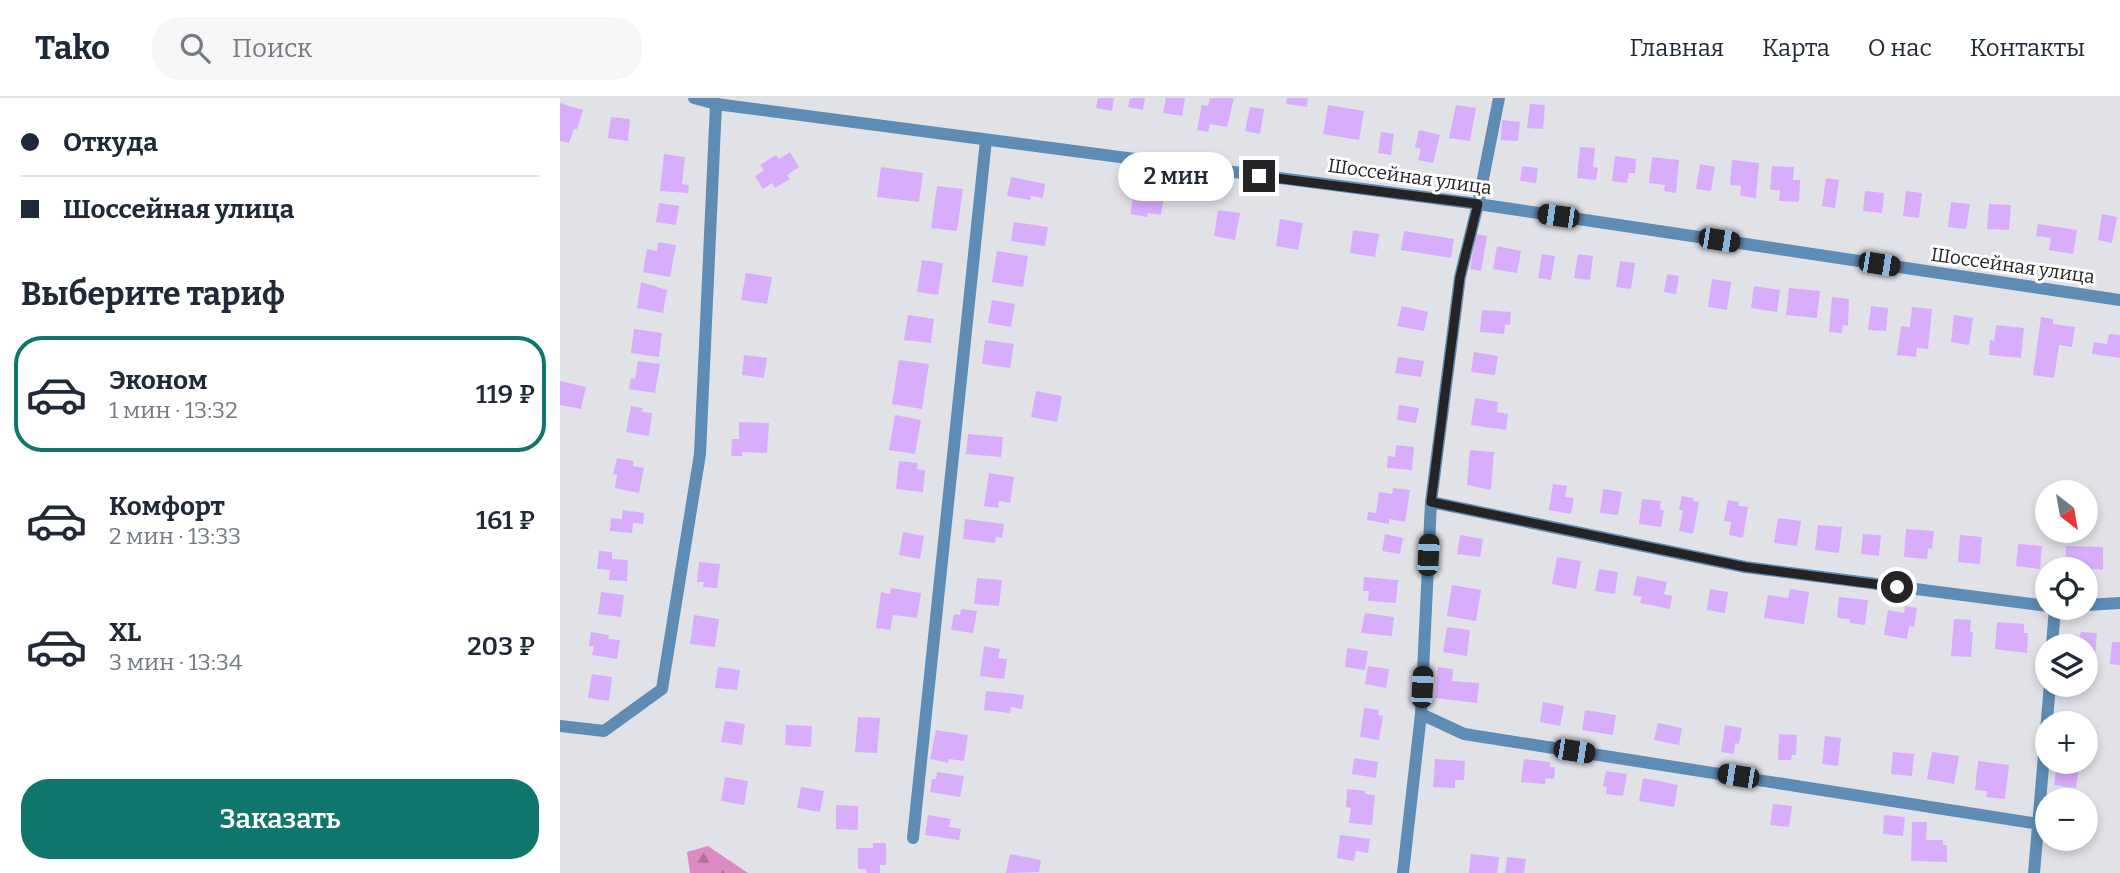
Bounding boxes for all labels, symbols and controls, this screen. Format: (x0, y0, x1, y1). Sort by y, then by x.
search box (152, 17, 642, 80)
text: Tako (35, 28, 110, 68)
icon: search (176, 29, 214, 67)
text: Поиск (232, 33, 312, 64)
text: Главная (1629, 34, 1724, 62)
text: Карта (1762, 34, 1830, 62)
text: О нас (1868, 34, 1932, 62)
text: Контакты (1970, 34, 2085, 62)
text: Откуда (63, 127, 158, 158)
callout: 2 мин (1119, 152, 1234, 200)
street label: Шоссейная улица (1327, 154, 1494, 199)
route end (1243, 160, 1275, 192)
text: 2 мин (1143, 162, 1209, 190)
text: Шоссейная улица (63, 194, 294, 225)
car (1536, 203, 1581, 229)
car (1697, 226, 1742, 254)
street label: Шоссейная улица (1930, 243, 2097, 288)
car (1857, 250, 1902, 278)
text: Выберите тариф (21, 275, 285, 313)
icon: car (25, 363, 88, 426)
text: Эконом (109, 365, 208, 396)
text: 119 ₽ (476, 379, 535, 410)
text: 1 мин · 13:32 (109, 396, 238, 424)
north arrow (2035, 480, 2098, 542)
map controls (2035, 480, 2098, 851)
icon: car (25, 489, 88, 552)
text: Комфорт (109, 491, 225, 522)
text: 161 ₽ (476, 505, 535, 536)
text: 2 мин · 13:33 (109, 522, 241, 550)
car (1417, 533, 1440, 577)
button: locate (2035, 557, 2098, 620)
route start (1881, 571, 1913, 603)
icon: car (25, 615, 88, 678)
text: XL (109, 617, 141, 648)
text: 203 ₽ (467, 631, 535, 662)
button: layers (2035, 634, 2098, 697)
text: 3 мин · 13:34 (109, 648, 242, 676)
car (1411, 665, 1434, 709)
button: + (2035, 711, 2098, 774)
car (1552, 737, 1597, 765)
car (1716, 762, 1761, 790)
button: Заказать (21, 779, 539, 859)
button: − (2035, 788, 2098, 851)

